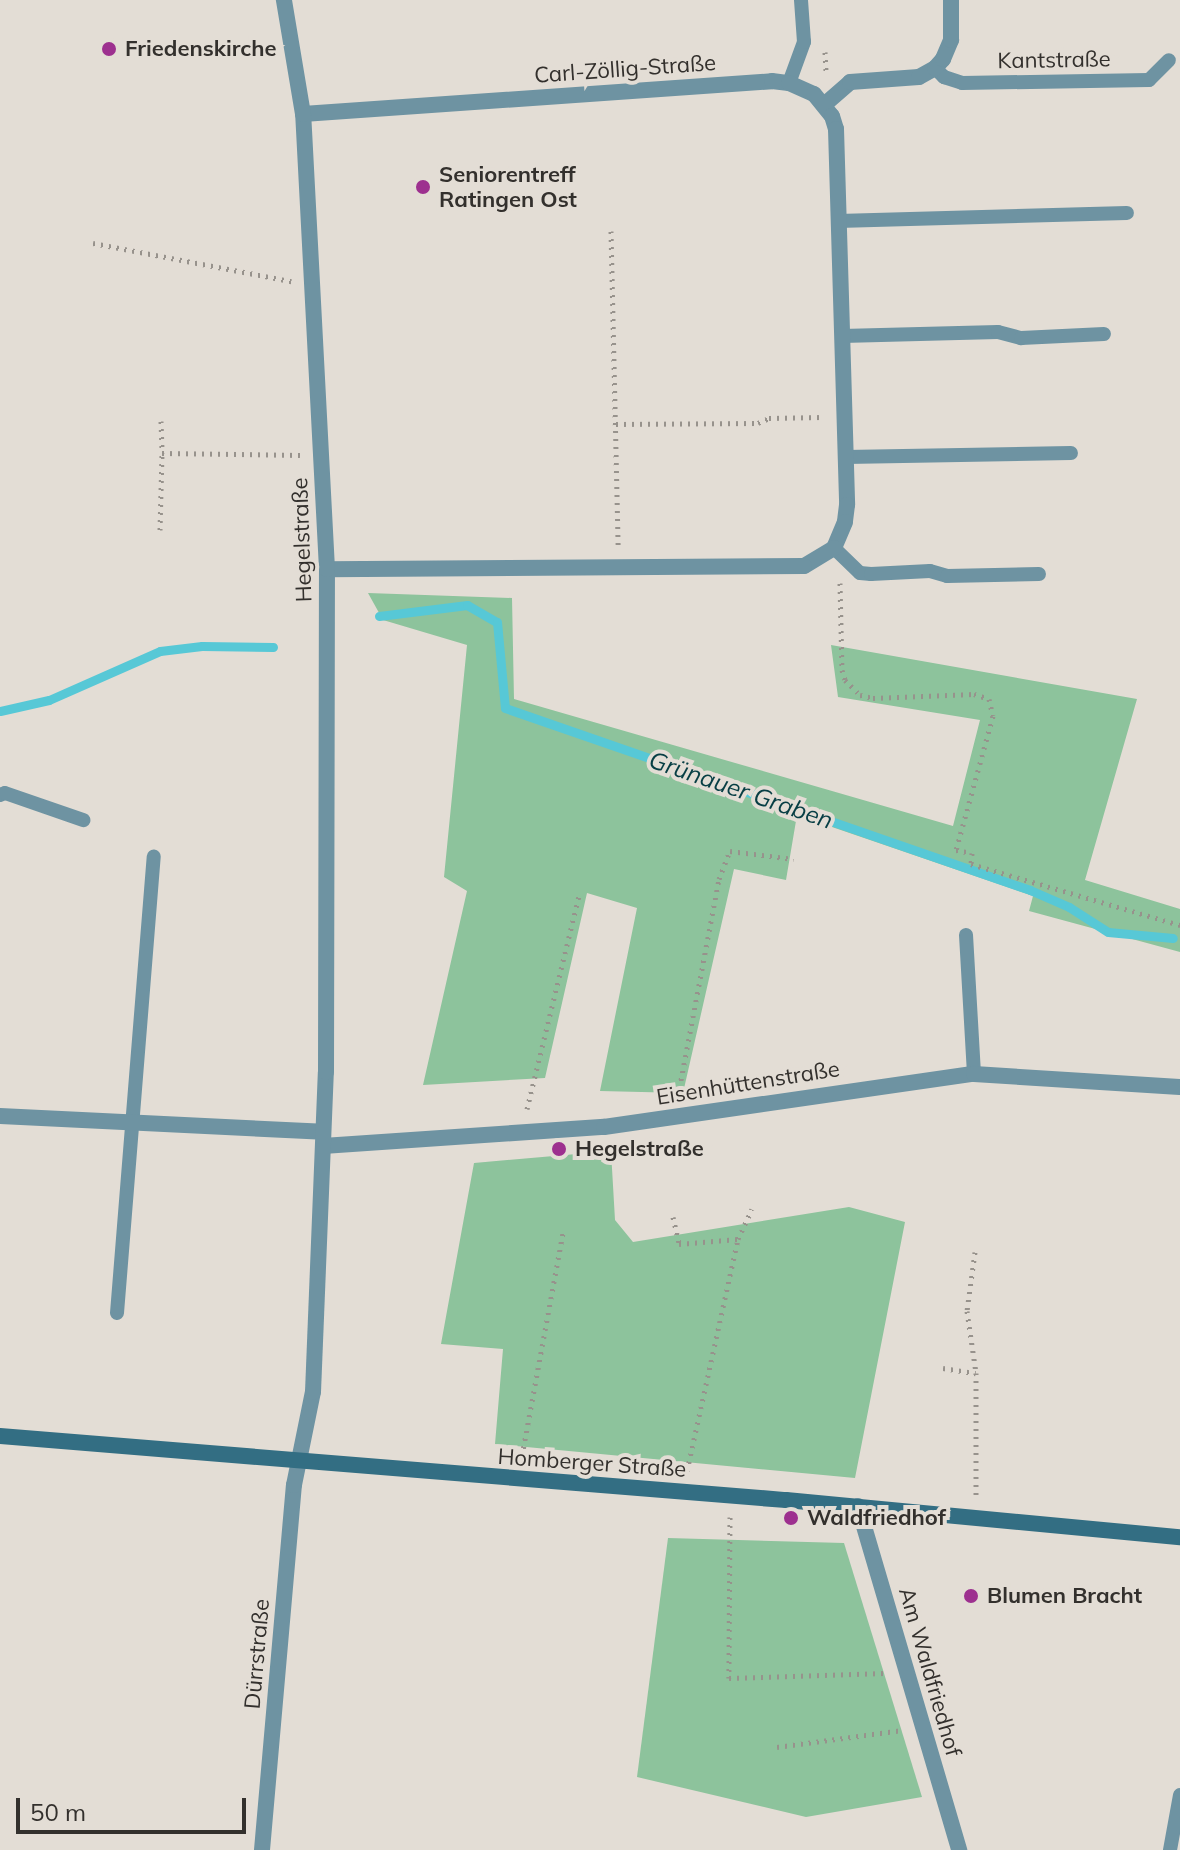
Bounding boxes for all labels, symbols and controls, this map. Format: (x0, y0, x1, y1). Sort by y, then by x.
place label: Friedenskirche (125, 36, 277, 62)
marker: Friedenskirche (100, 40, 118, 58)
street label: Kantstraße (997, 46, 1111, 74)
street label: Carl-Zöllig-Straße (533, 49, 717, 89)
place label: Seniorentreff Ratingen Ost (439, 161, 577, 212)
marker: Seniorentreff Ratingen Ost (414, 178, 432, 196)
street label: Hegelstraße (287, 477, 317, 603)
water label: Grünauer Graben (645, 745, 837, 835)
street label: Eisenhüttenstraße (655, 1056, 841, 1110)
place label: Hegelstraße (575, 1136, 704, 1162)
marker: Hegelstraße (550, 1140, 568, 1158)
street label: Homberger Straße (497, 1443, 687, 1483)
place label: Waldfriedhof (807, 1505, 946, 1531)
marker: Waldfriedhof (782, 1509, 800, 1527)
place label: Blumen Bracht (987, 1583, 1142, 1609)
street label: Am Waldfriedhof (893, 1584, 967, 1760)
marker: Blumen Bracht (962, 1587, 980, 1605)
street label: Dürrstraße (239, 1598, 275, 1710)
scale bar (20, 1782, 250, 1832)
text: 50 m (30, 1797, 86, 1827)

